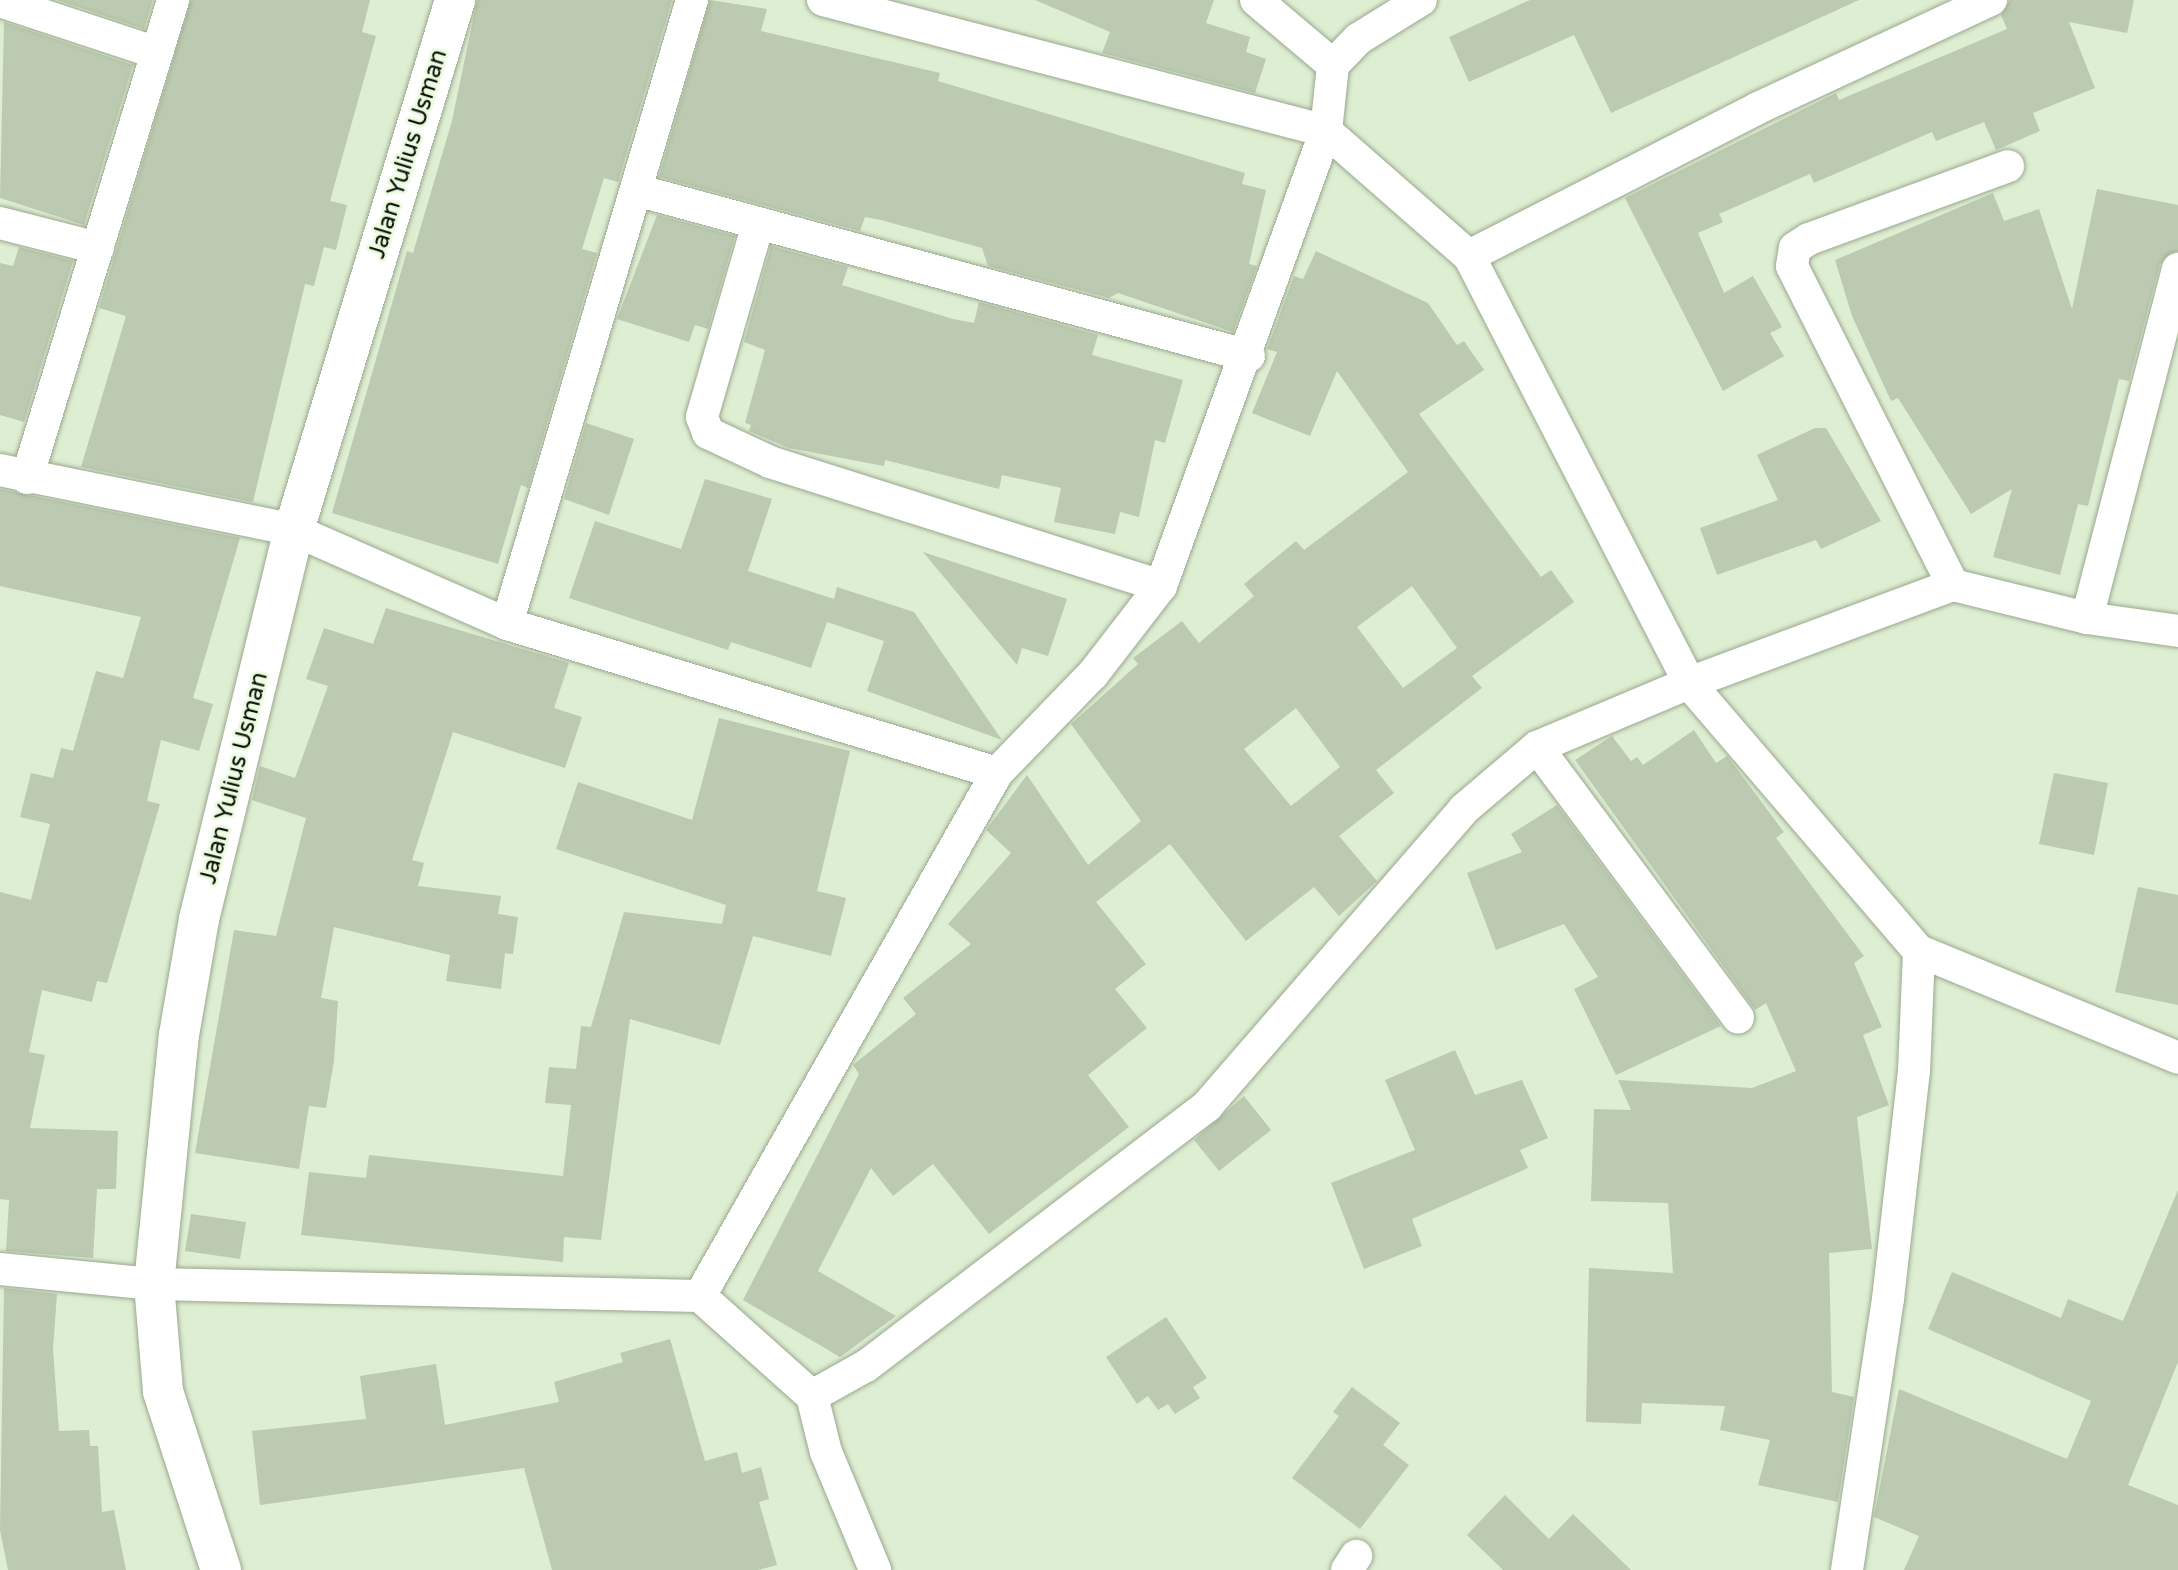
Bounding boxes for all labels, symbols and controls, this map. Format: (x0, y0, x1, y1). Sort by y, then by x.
street label: Jalan Yulius Usman (362, 46, 454, 262)
street label: Jalan Yulius Usman (194, 669, 274, 887)

